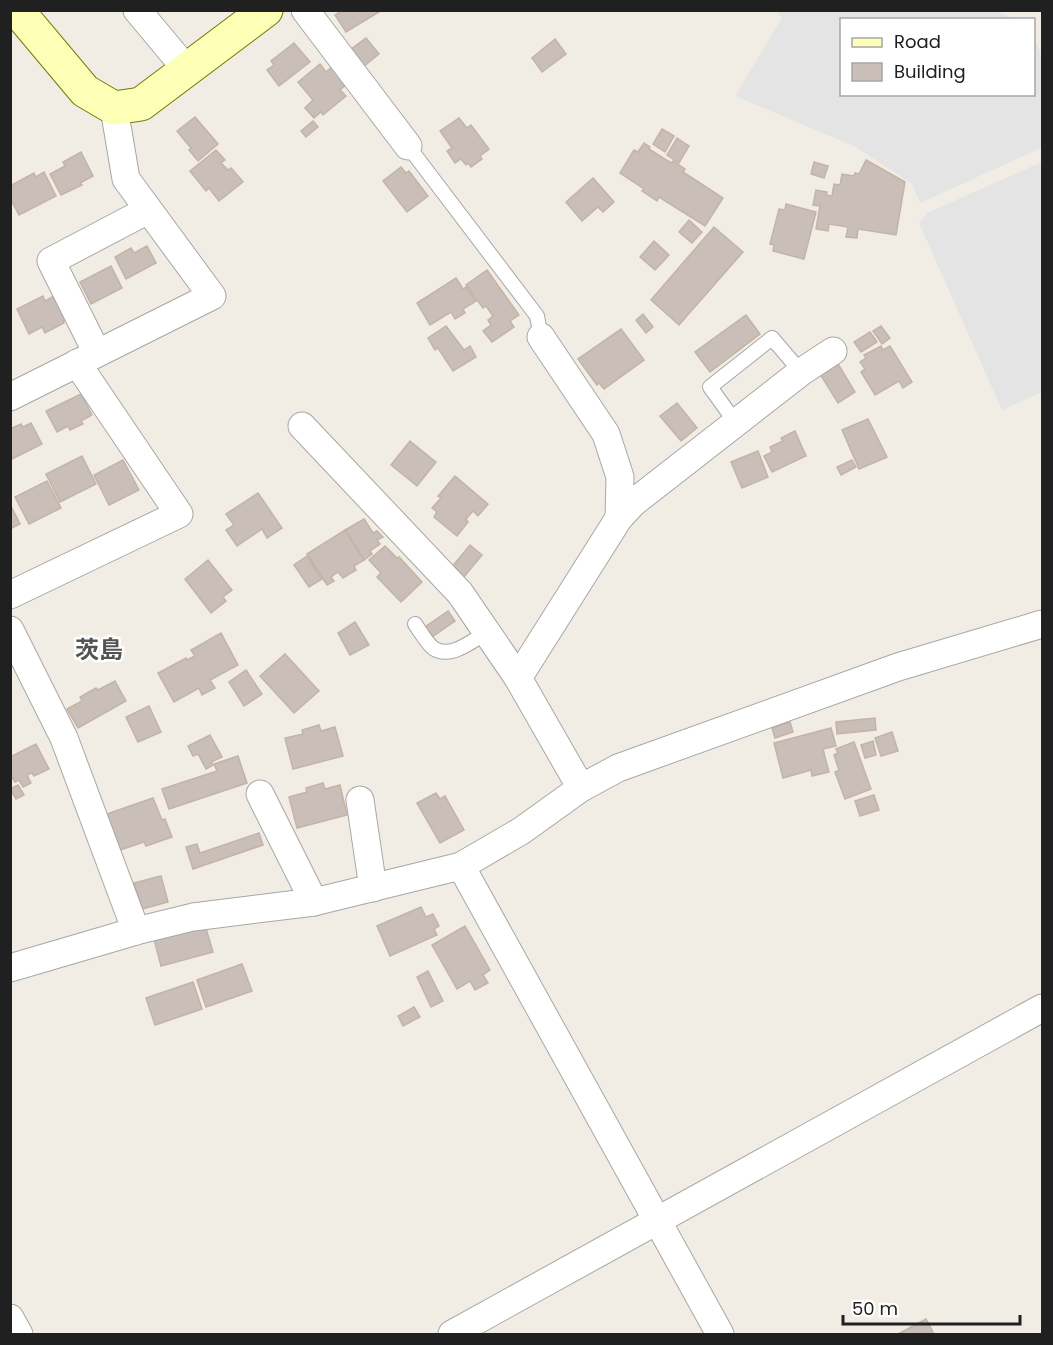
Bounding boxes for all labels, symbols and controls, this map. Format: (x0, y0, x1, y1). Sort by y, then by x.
legend (840, 18, 1035, 96)
text: Road (894, 29, 941, 54)
text: Building (894, 59, 966, 84)
district label: 茨島 (75, 633, 123, 666)
scale bar (843, 1288, 1020, 1326)
text: 50 m (852, 1296, 898, 1321)

